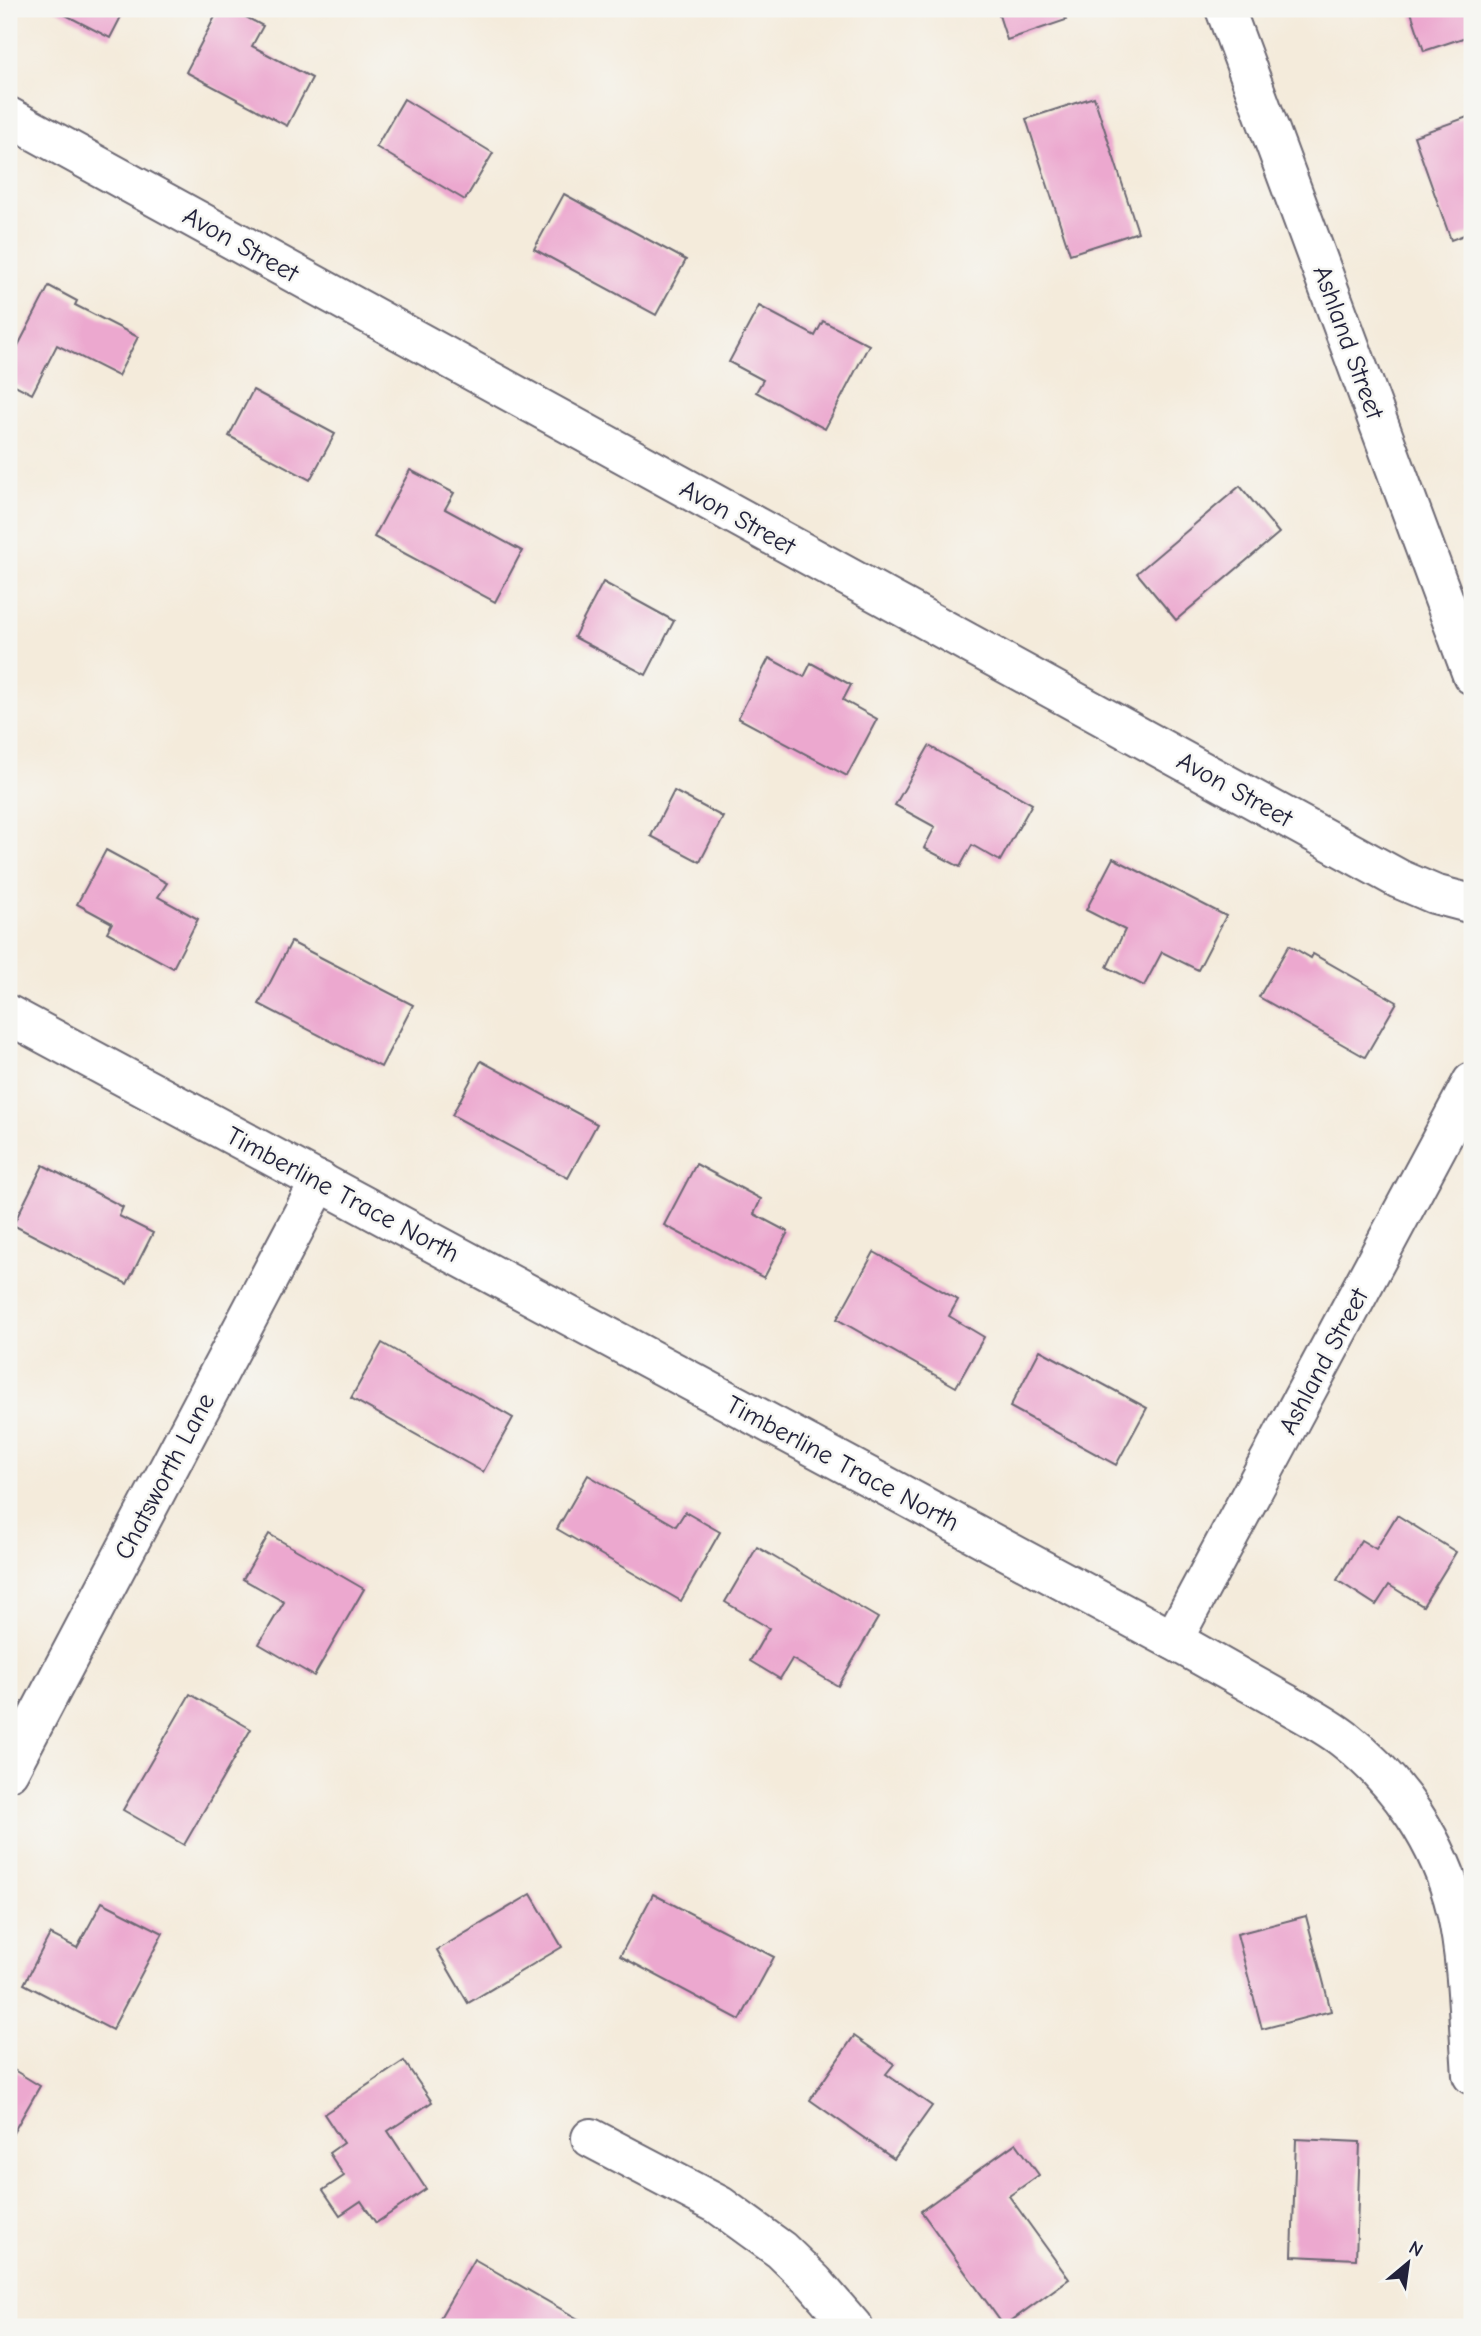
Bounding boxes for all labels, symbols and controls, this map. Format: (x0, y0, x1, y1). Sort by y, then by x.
street label: Avon Street (178, 201, 305, 290)
street label: Ashland Street (1306, 262, 1390, 425)
street label: Avon Street (675, 474, 802, 563)
street label: Avon Street (1172, 746, 1299, 835)
street label: Timberline Trace North (221, 1121, 464, 1269)
street label: Ashland Street (1273, 1282, 1376, 1440)
street label: Chatsworth Lane (108, 1388, 221, 1565)
street label: Timberline Trace North (721, 1390, 964, 1538)
north arrow (1372, 2228, 1442, 2298)
text: N (1405, 2236, 1427, 2262)

